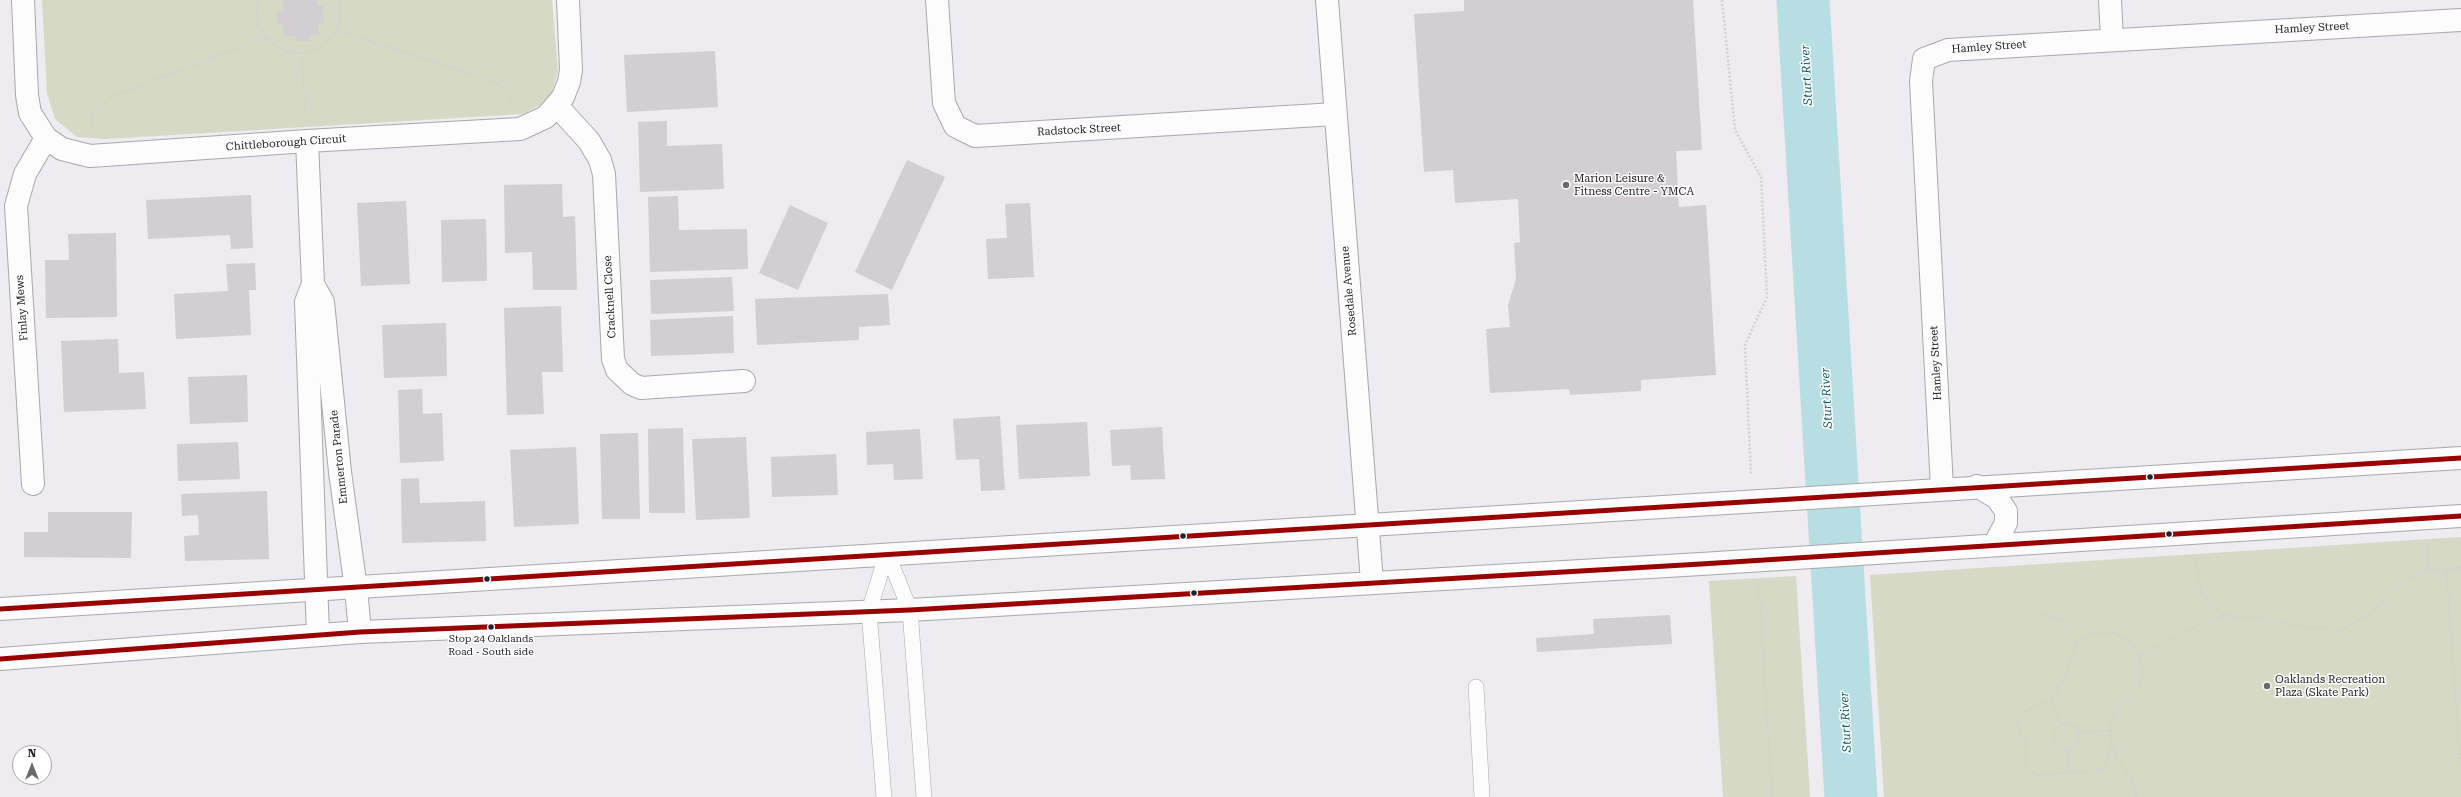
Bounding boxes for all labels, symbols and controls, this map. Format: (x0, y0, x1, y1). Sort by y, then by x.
street label: Hamley Street (2274, 19, 2350, 37)
street label: Hamley Street (1951, 38, 2027, 56)
water label: Sturt River (1798, 44, 1816, 106)
street label: Radstock Street (1037, 121, 1121, 139)
street label: Chittleborough Circuit (225, 132, 347, 154)
place label: Marion Leisure & Fitness Centre - YMCA (1574, 172, 1694, 198)
marker: Marion Leisure & Fitness Centre - YMCA (1561, 180, 1571, 190)
street label: Rosedale Avenue (1338, 246, 1360, 336)
street label: Cracknell Close (601, 255, 619, 339)
street label: Finlay Mews (13, 275, 31, 341)
street label: Hamley Street (1927, 325, 1945, 401)
water label: Sturt River (1818, 367, 1836, 429)
street label: Emmerton Parade (327, 409, 351, 505)
unlabelled marker (2145, 472, 2155, 482)
unlabelled marker (2164, 529, 2174, 539)
unlabelled marker (1178, 531, 1188, 541)
unlabelled marker (482, 574, 492, 584)
unlabelled marker (1189, 588, 1199, 598)
marker: Stop 24 Oaklands Road - South side (486, 622, 496, 632)
place label: Stop 24 Oaklands Road - South side (448, 633, 534, 656)
place label: Oaklands Recreation Plaza (Skate Park) (2275, 673, 2385, 699)
marker: Oaklands Recreation Plaza (Skate Park) (2262, 681, 2272, 691)
water label: Sturt River (1837, 691, 1855, 753)
north arrow (12, 745, 52, 785)
text: N (28, 747, 36, 760)

